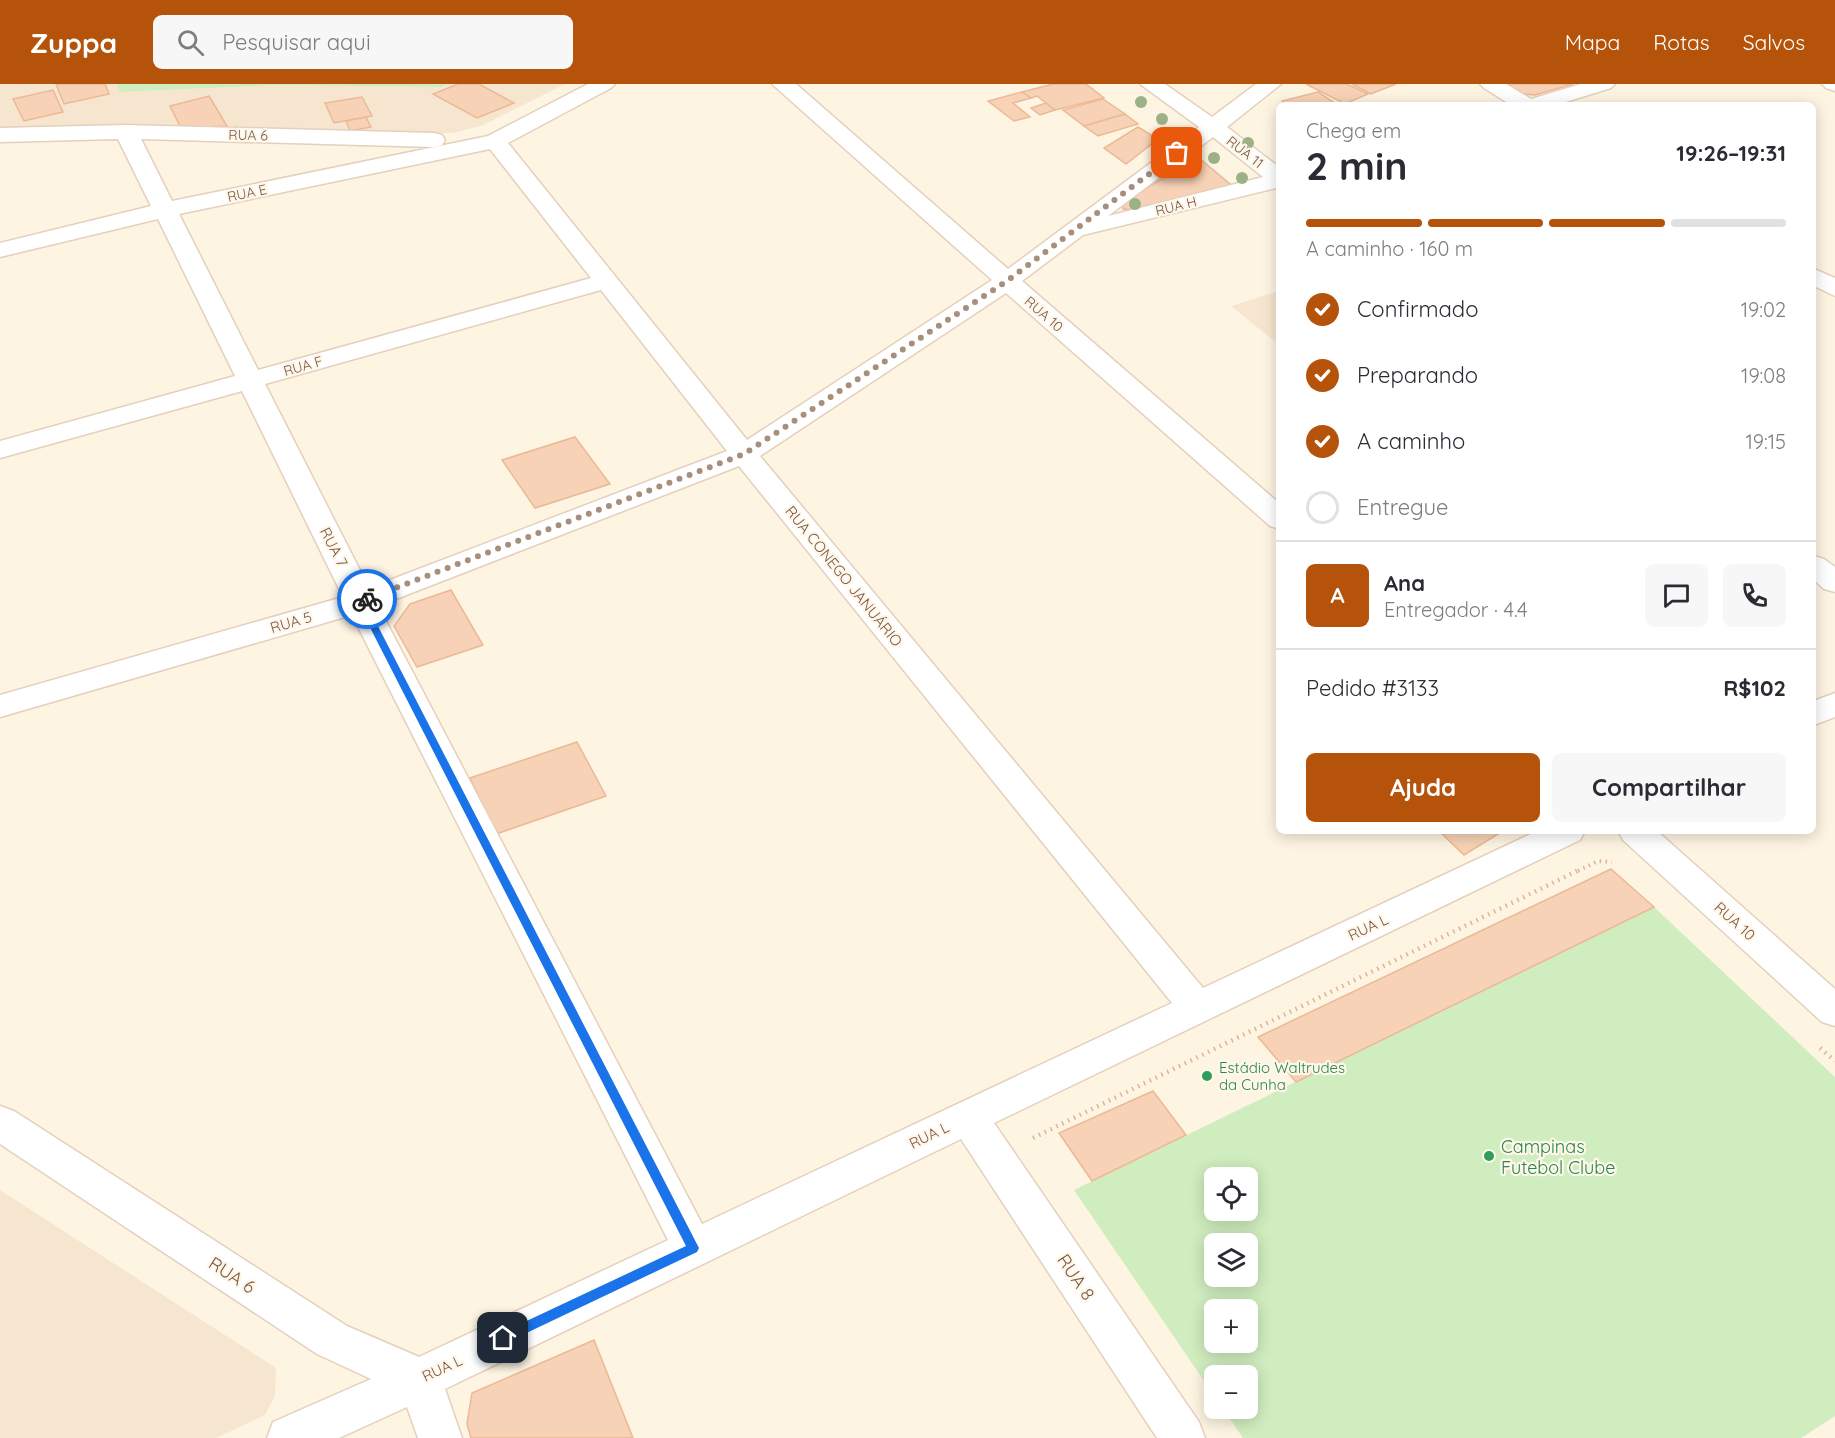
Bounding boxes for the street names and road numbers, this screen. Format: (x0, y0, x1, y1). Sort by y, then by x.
street label: RUA 6 (228, 126, 268, 144)
street label: RUA 11 (1223, 132, 1267, 172)
street label: RUA E (226, 180, 268, 206)
street label: RUA H (1153, 192, 1199, 220)
street label: RUA 10 (1021, 292, 1067, 336)
street label: RUA F (281, 352, 325, 380)
street label: RUA CONEGO JANUÁRIO (781, 502, 907, 650)
street label: RUA 7 (316, 524, 352, 570)
street label: RUA 5 (268, 607, 314, 637)
street label: RUA 10 (1711, 898, 1760, 944)
street label: RUA L (1345, 909, 1391, 945)
street label: RUA L (906, 1117, 952, 1153)
street label: RUA 8 (1052, 1249, 1100, 1305)
street label: RUA 6 (204, 1252, 260, 1299)
street label: RUA L (419, 1350, 465, 1386)

